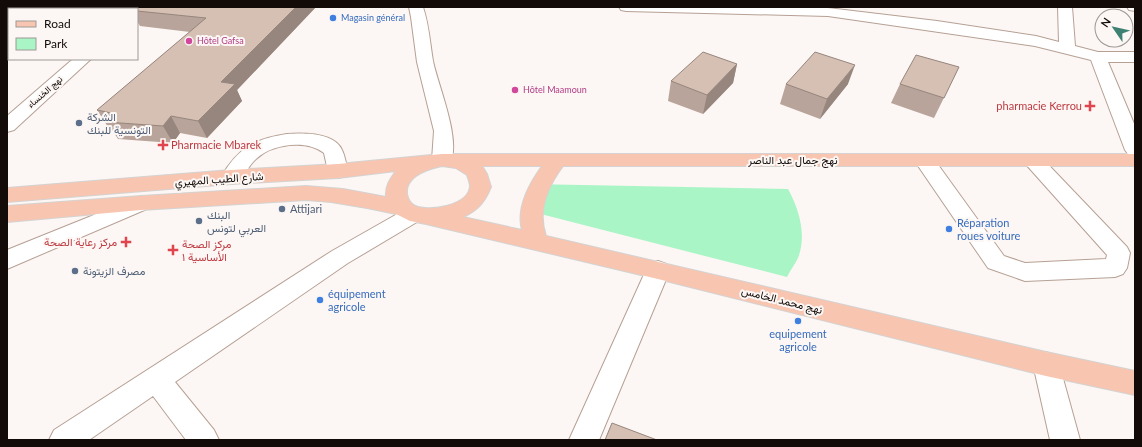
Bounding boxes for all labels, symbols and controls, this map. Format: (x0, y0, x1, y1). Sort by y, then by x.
legend (8, 8, 138, 60)
north arrow (1094, 8, 1134, 48)
place label: Magasin général (341, 12, 405, 23)
marker: Magasin général (328, 13, 338, 23)
text: N (1098, 15, 1113, 29)
text: Road (44, 16, 71, 31)
place label: Hôtel Gafsa (197, 35, 244, 46)
text: Park (44, 36, 68, 51)
marker: Hôtel Gafsa (184, 36, 194, 46)
street label: نهج الخنساء (25, 73, 65, 111)
place label: Hôtel Maamoun (523, 84, 587, 95)
marker: Hôtel Maamoun (510, 85, 520, 95)
place label: pharmacie Kerrou (996, 99, 1082, 112)
marker: pharmacie Kerrou (1085, 101, 1095, 111)
place label: الشركة التونسية للبنك (87, 110, 151, 137)
marker: الشركة التونسية للبنك (74, 118, 84, 128)
place label: Pharmacie Mbarek (171, 138, 262, 151)
marker: Pharmacie Mbarek (158, 140, 168, 150)
street label: نهج جمال عبد الناصر (747, 153, 838, 168)
street label: شارع الطيب المهيري (174, 169, 264, 192)
place label: Attijari (290, 202, 322, 215)
marker: Attijari (277, 204, 287, 214)
place label: البنك العربي لتونس (207, 208, 266, 238)
marker: البنك العربي لتونس (194, 216, 204, 226)
place label: Réparation roues voiture (957, 216, 1021, 242)
marker: Réparation roues voiture (944, 224, 954, 234)
place label: مركز رعاية الصحة (44, 235, 117, 249)
marker: مركز رعاية الصحة (120, 236, 132, 248)
place label: مركز الصحة الأساسية ١ (182, 237, 232, 264)
marker: مركز الصحة الأساسية ١ (167, 244, 179, 256)
place label: مصرف الزيتونة (83, 264, 145, 278)
marker: مصرف الزيتونة (70, 266, 80, 276)
street label: نهج محمد الخامس (740, 283, 824, 318)
place label: équipement agricole (328, 287, 386, 313)
marker: équipement agricole (315, 295, 325, 305)
marker: equipement agricole (793, 316, 803, 326)
place label: equipement agricole (769, 327, 827, 353)

